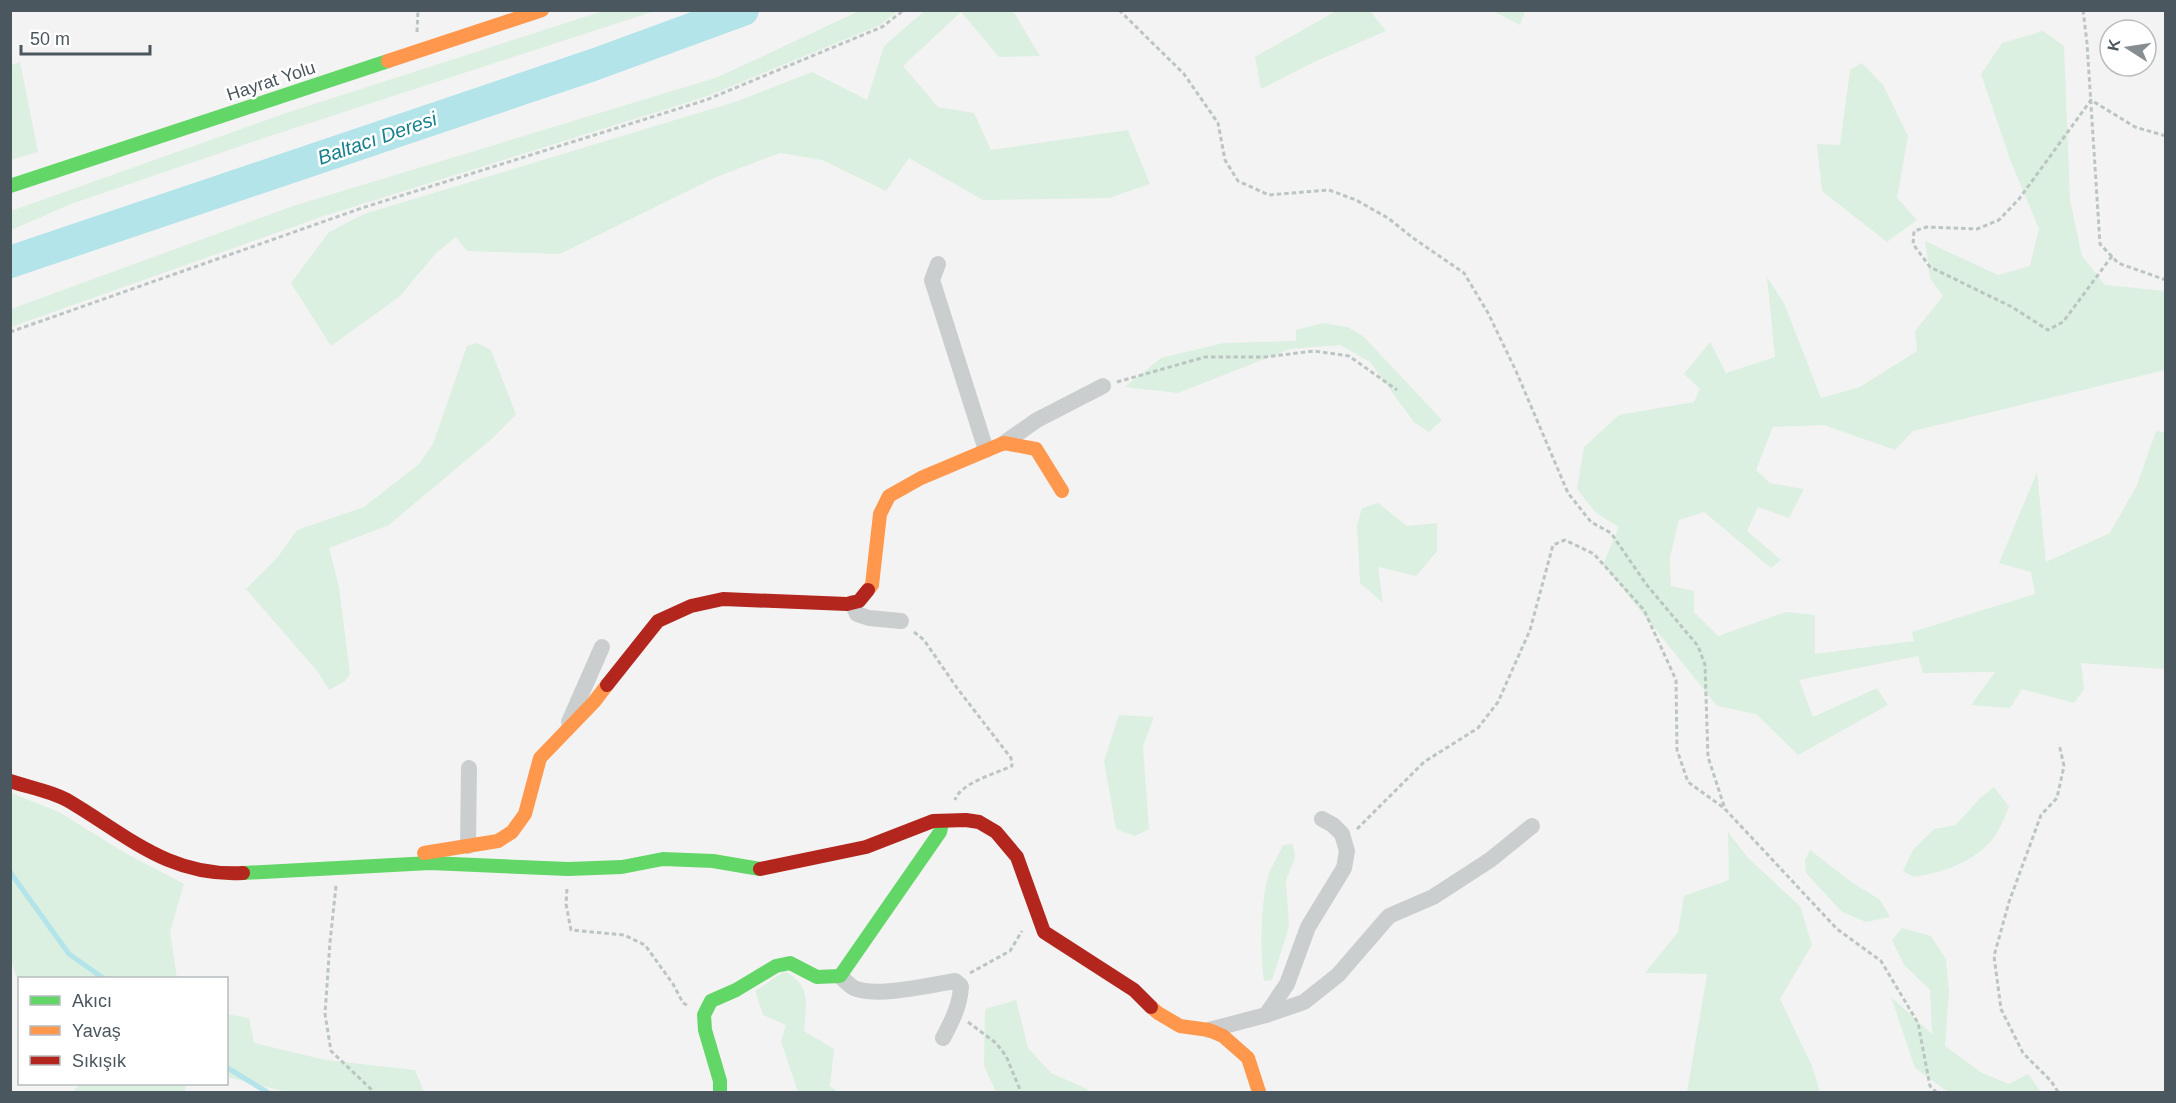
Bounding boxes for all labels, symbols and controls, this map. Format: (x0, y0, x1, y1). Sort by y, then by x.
scale bar (21, 18, 150, 56)
north arrow (2098, 18, 2158, 78)
text: 50 m (30, 29, 70, 49)
text: K (2104, 37, 2123, 52)
street label: Hayrat Yolu (224, 57, 318, 105)
water label: Baltacı Deresi (315, 107, 440, 169)
legend (18, 977, 228, 1085)
text: Akıcı (72, 991, 112, 1011)
text: Yavaş (72, 1021, 121, 1041)
text: Sıkışık (72, 1051, 127, 1071)

